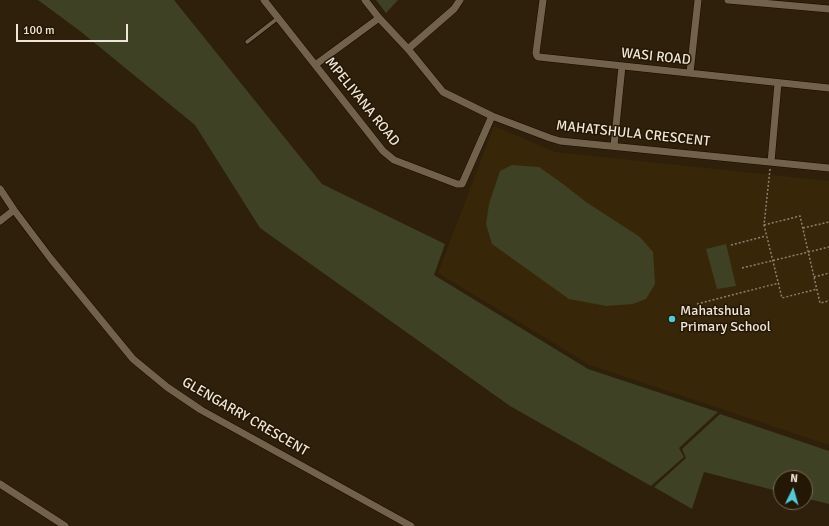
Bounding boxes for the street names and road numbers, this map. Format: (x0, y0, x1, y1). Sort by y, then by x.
street label: WASI ROAD (620, 45, 692, 69)
street label: MPELIYANA ROAD (321, 54, 403, 150)
street label: MAHATSHULA CRESCENT (555, 118, 711, 150)
street label: GLENGARRY CRESCENT (179, 374, 311, 460)

